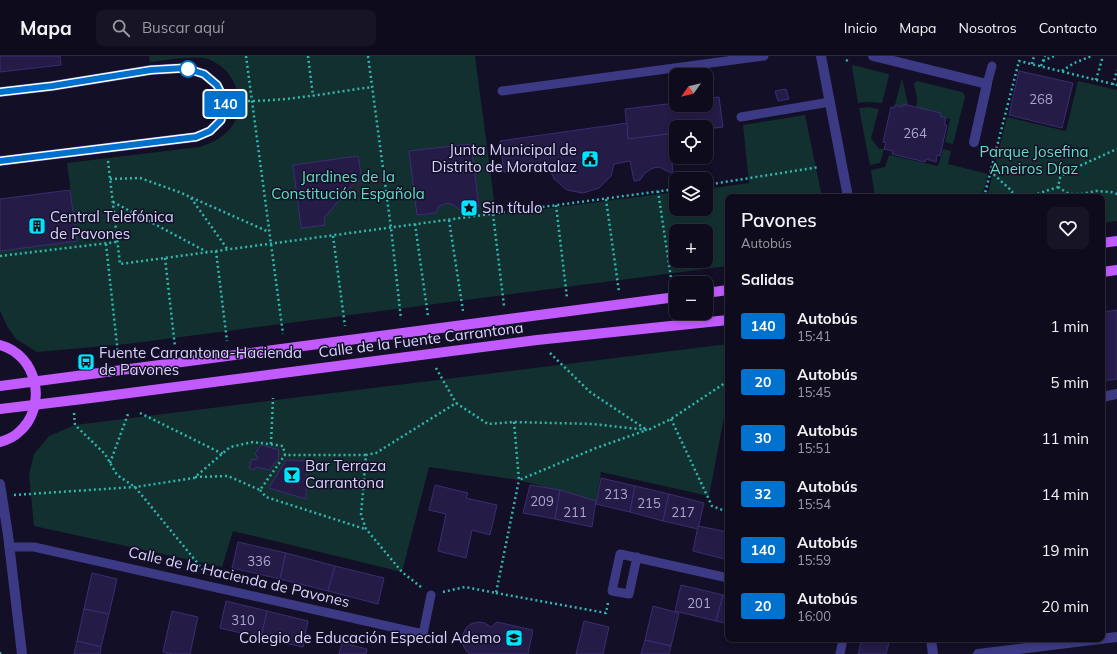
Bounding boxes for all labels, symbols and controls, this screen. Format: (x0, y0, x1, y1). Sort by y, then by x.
search box (96, 10, 376, 46)
text: Mapa (20, 16, 72, 40)
icon: search (110, 17, 132, 39)
text: Buscar aquí (142, 18, 224, 37)
text: Inicio (844, 19, 877, 37)
text: Mapa (899, 19, 937, 37)
text: Nosotros (959, 19, 1017, 37)
text: Contacto (1039, 19, 1097, 37)
unlabelled marker (179, 60, 197, 78)
north arrow (669, 68, 713, 112)
map controls (669, 68, 713, 320)
line badge: 140 (202, 91, 248, 117)
house number: 268 (1029, 91, 1053, 107)
text: 140 (212, 95, 238, 113)
button: locate (669, 120, 713, 164)
house number: 264 (903, 125, 927, 141)
place label: Junta Municipal de Distrito de Moratalaz (431, 140, 577, 176)
park label: Parque Josefina Aneiros Díaz (980, 142, 1088, 178)
public building icon: Junta Municipal de Distrito de Moratalaz (580, 149, 600, 169)
park label: Jardines de la Constitución Española (271, 167, 425, 203)
button: layers (669, 172, 713, 216)
place icon: Sin título (459, 198, 479, 218)
place label: Sin título (482, 198, 542, 217)
place label: Central Telefónica de Pavones (50, 207, 174, 243)
button: heart (1047, 207, 1089, 249)
text: Pavones (741, 208, 817, 232)
building icon: Central Telefónica de Pavones (27, 216, 47, 236)
button: + (669, 224, 713, 268)
text: Autobús (741, 235, 792, 251)
text: Salidas (741, 270, 794, 289)
button: − (669, 276, 713, 320)
text: Autobús (797, 309, 857, 328)
text: 140 (750, 317, 776, 335)
text: 1 min (1051, 317, 1089, 336)
street label: Calle de la Fuente Carrantona (318, 318, 524, 361)
text: 15:41 (797, 328, 831, 344)
place label: Fuente Carrantona-Hacienda de Pavones (99, 343, 302, 379)
bus stop icon: Fuente Carrantona-Hacienda de Pavones (76, 352, 96, 372)
text: Autobús (797, 365, 857, 384)
text: 20 (755, 373, 771, 391)
text: 5 min (1051, 373, 1089, 392)
text: 15:45 (797, 384, 831, 400)
text: Autobús (797, 421, 857, 440)
text: 30 (755, 429, 771, 447)
text: 11 min (1042, 429, 1089, 448)
text: 15:51 (797, 440, 831, 456)
place label: Bar Terraza Carrantona (305, 456, 386, 492)
bar icon: Bar Terraza Carrantona (282, 465, 302, 485)
text: Autobús (797, 477, 857, 496)
text: 32 (755, 485, 771, 503)
text: 14 min (1042, 485, 1089, 504)
house number: 213 (604, 486, 628, 502)
house number: 209 (530, 493, 554, 509)
house number: 215 (637, 495, 661, 511)
text: 15:54 (797, 496, 831, 512)
house number: 211 (563, 504, 587, 520)
house number: 217 (671, 504, 695, 520)
text: Autobús (797, 533, 857, 552)
text: 140 (750, 541, 776, 559)
text: 19 min (1042, 541, 1089, 560)
street label: Calle de la Hacienda de Pavones (127, 542, 352, 611)
text: 15:59 (797, 552, 831, 568)
house number: 336 (247, 553, 271, 569)
text: Autobús (797, 589, 857, 608)
house number: 201 (687, 595, 711, 611)
text: 20 (755, 597, 771, 615)
text: 20 min (1042, 597, 1089, 616)
text: 16:00 (797, 608, 831, 624)
house number: 310 (231, 612, 255, 628)
place label: Colegio de Educación Especial Ademo (239, 628, 501, 647)
school or university icon: Colegio de Educación Especial Ademo (504, 628, 524, 648)

